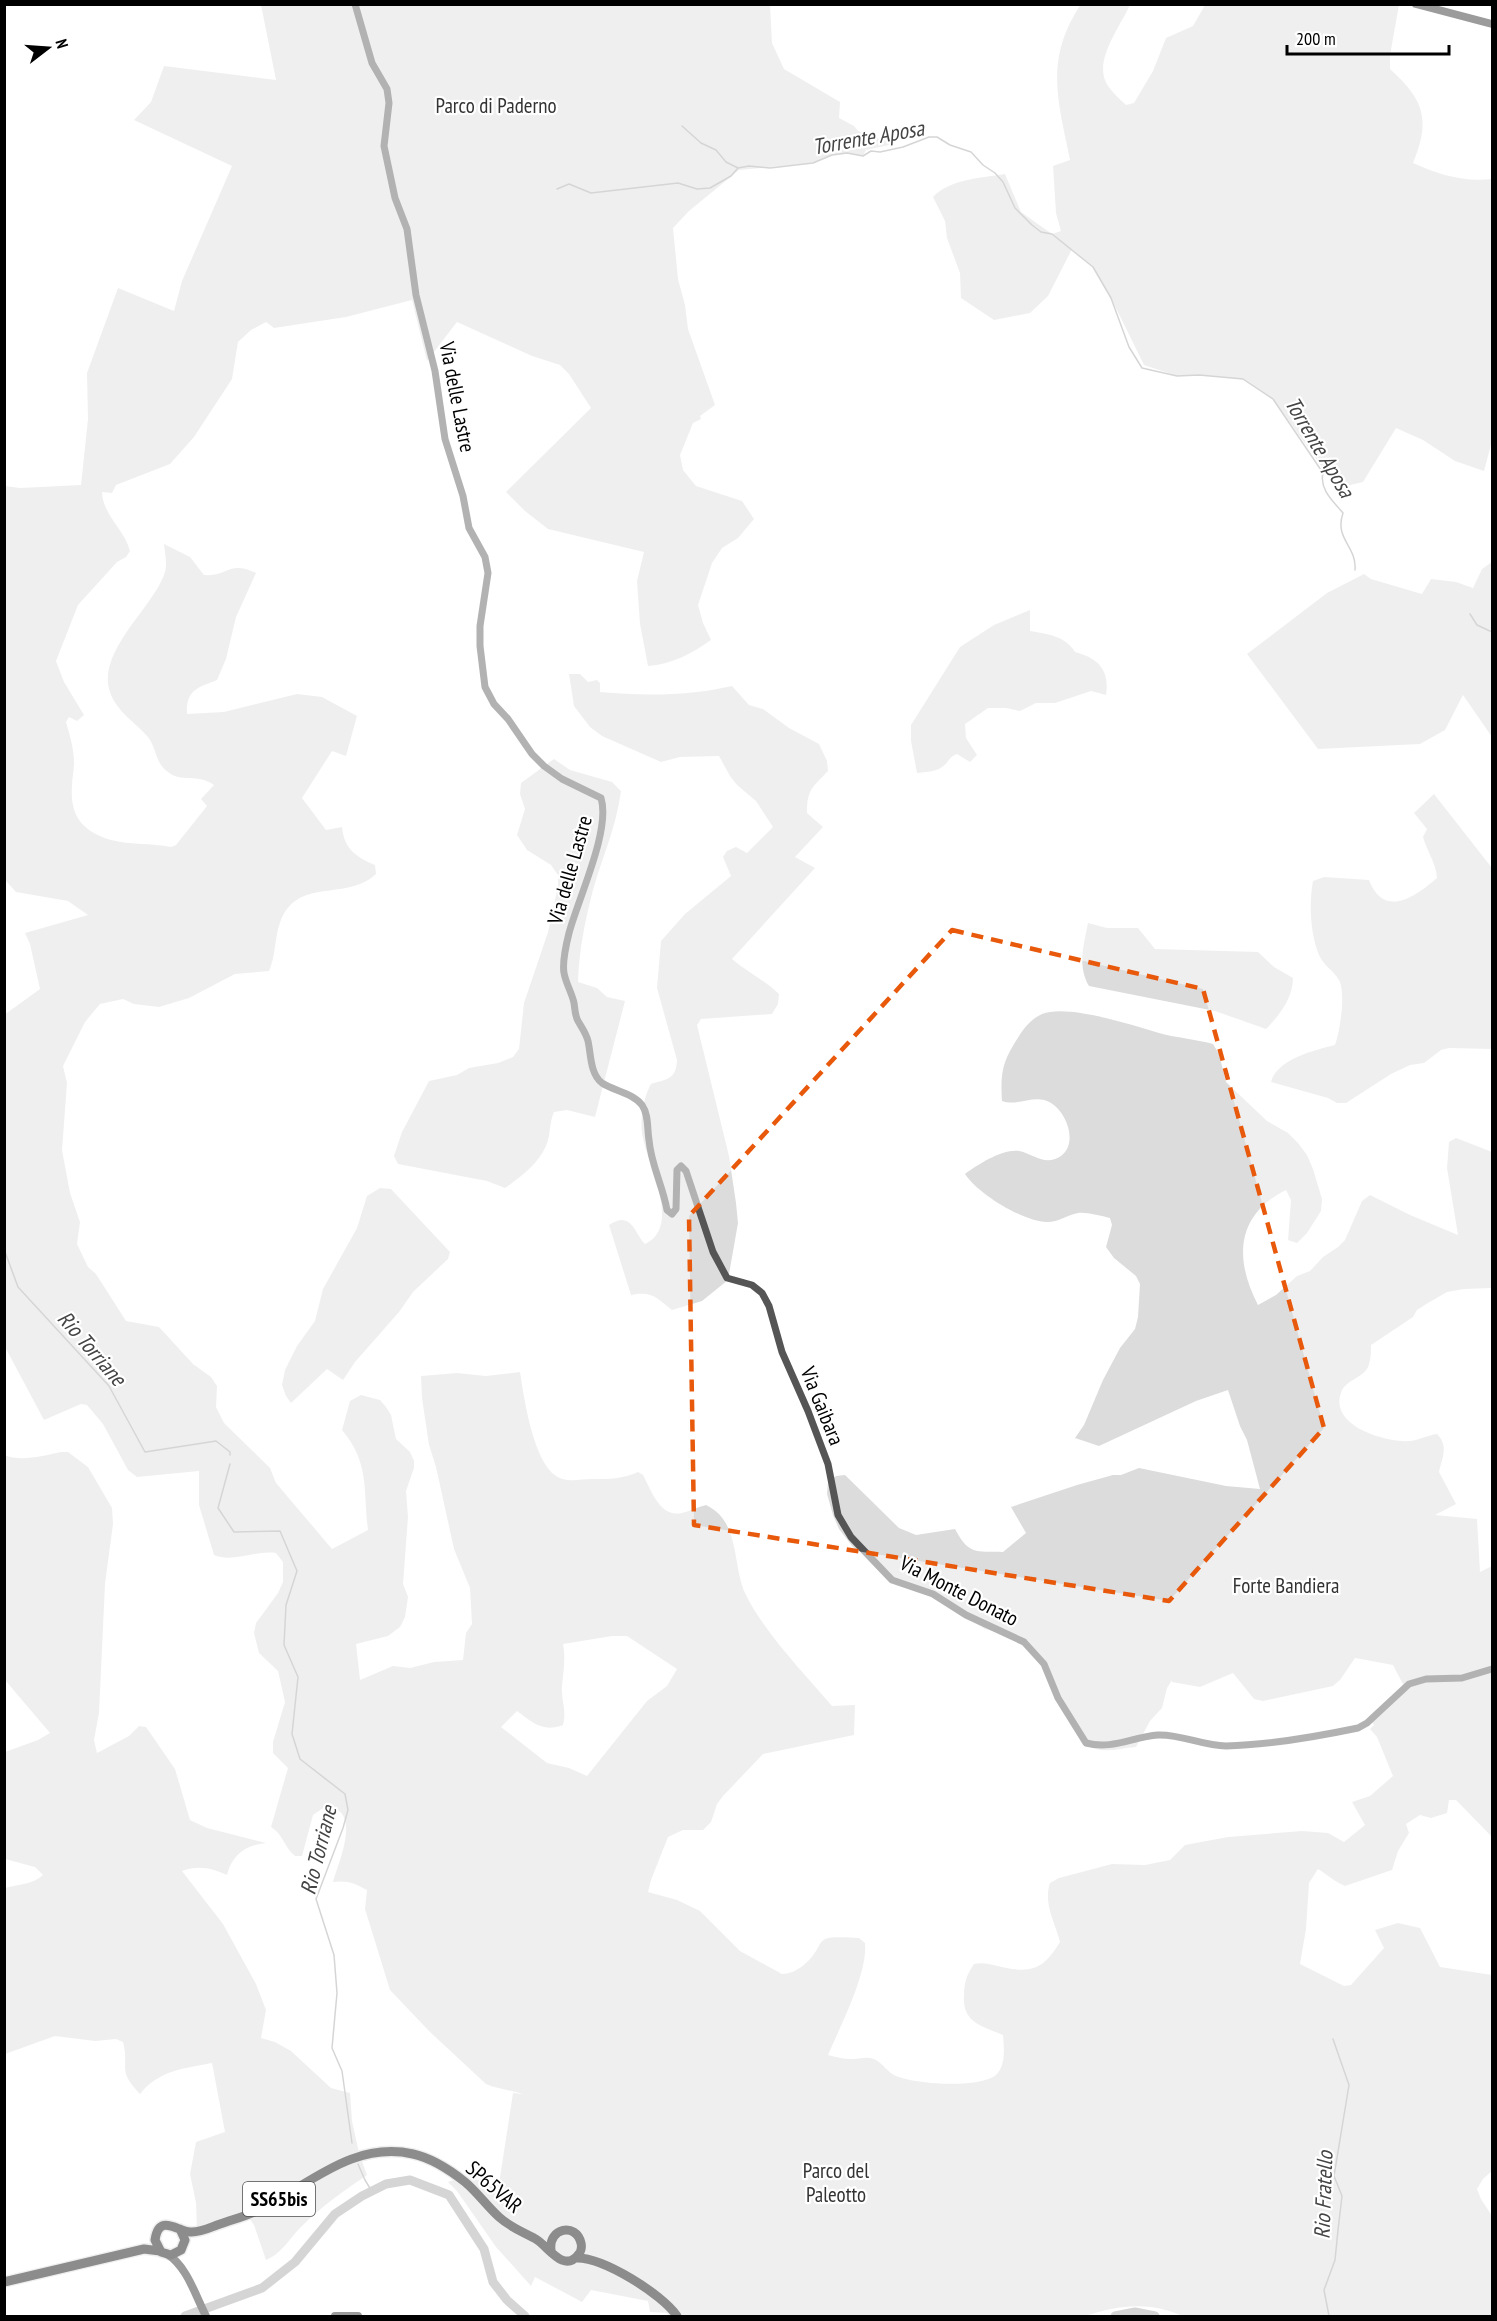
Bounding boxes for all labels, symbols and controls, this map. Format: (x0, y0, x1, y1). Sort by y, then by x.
north arrow (18, 18, 78, 78)
scale bar (1287, 18, 1449, 56)
text: 200 m (1296, 27, 1336, 50)
text: N (52, 37, 73, 51)
park label: Parco di Paderno (436, 92, 556, 119)
water label: Torrente Aposa (810, 113, 927, 161)
street label: Via delle Lastre (433, 338, 481, 454)
water label: Torrente Aposa (1279, 392, 1362, 504)
street label: Via delle Lastre (541, 812, 598, 928)
water label: Rio Torriane (52, 1305, 133, 1393)
street label: Via Gaibara (794, 1362, 850, 1449)
street label: Via Monte Donato (894, 1549, 1023, 1632)
park label: Forte Bandiera (1233, 1572, 1339, 1599)
water label: Rio Torriane (293, 1801, 343, 1897)
water label: Rio Fratello (1307, 2149, 1339, 2240)
street label: SP65VAR (460, 2155, 528, 2219)
park label: Parco del Paleotto (803, 2157, 869, 2208)
road number: SS65bis (243, 2182, 315, 2216)

